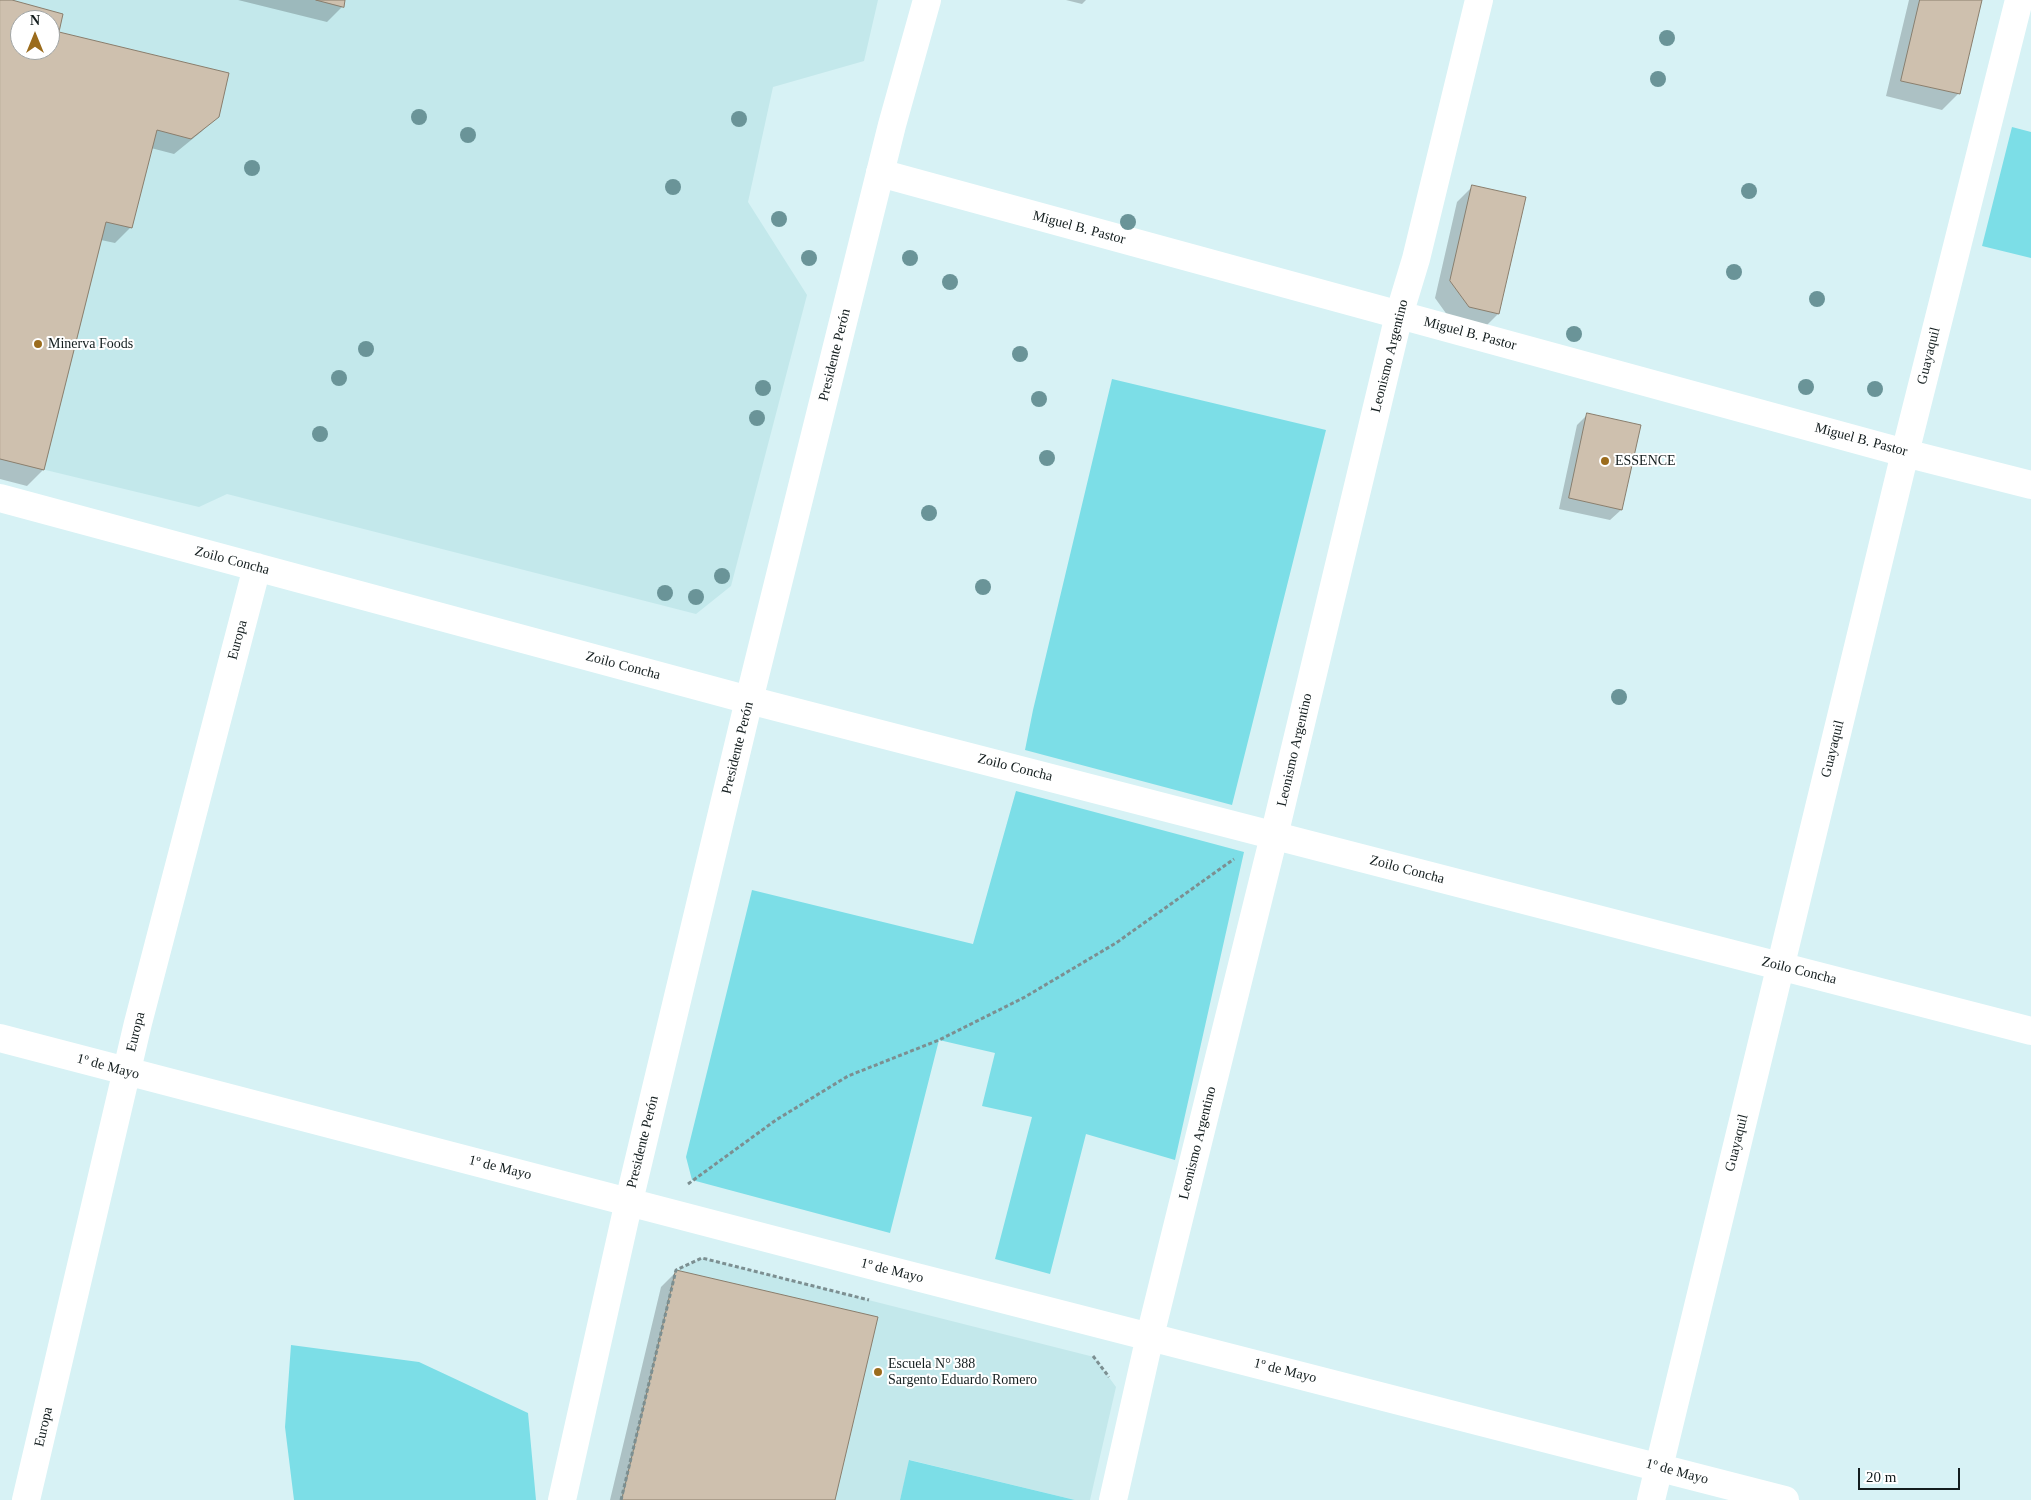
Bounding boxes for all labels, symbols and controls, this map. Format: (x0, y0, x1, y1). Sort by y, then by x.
north arrow (10, 10, 60, 60)
text: N (30, 13, 40, 28)
street label: Miguel B. Pastor (1031, 208, 1127, 248)
street label: Leonismo Argentino (1368, 298, 1412, 414)
street label: Presidente Perón (815, 307, 855, 403)
street label: Miguel B. Pastor (1422, 314, 1518, 354)
street label: Guayaquil (1914, 326, 1944, 386)
place label: Minerva Foods (48, 336, 133, 352)
marker: Minerva Foods (32, 338, 44, 350)
street label: Miguel B. Pastor (1813, 420, 1909, 460)
place label: ESSENCE (1615, 453, 1676, 469)
marker: ESSENCE (1599, 455, 1611, 467)
street label: Zoilo Concha (193, 543, 271, 579)
street label: Europa (225, 618, 251, 662)
street label: Zoilo Concha (584, 648, 662, 684)
street label: Leonismo Argentino (1274, 692, 1316, 808)
street label: Presidente Perón (718, 700, 758, 796)
street label: Guayaquil (1818, 719, 1848, 779)
street label: Zoilo Concha (976, 751, 1054, 785)
street label: Zoilo Concha (1368, 852, 1446, 888)
street label: Zoilo Concha (1760, 954, 1838, 988)
street label: Europa (123, 1010, 149, 1054)
street label: 1º de Mayo (75, 1051, 141, 1083)
street label: Leonismo Argentino (1176, 1085, 1220, 1201)
street label: Presidente Perón (623, 1094, 663, 1190)
street label: Guayaquil (1722, 1113, 1752, 1173)
street label: 1º de Mayo (467, 1152, 533, 1184)
street label: 1º de Mayo (859, 1255, 925, 1287)
street label: 1º de Mayo (1252, 1355, 1318, 1387)
place label: Escuela N° 388 Sargento Eduardo Romero (888, 1356, 1037, 1388)
marker: Escuela N° 388 Sargento Eduardo Romero (872, 1366, 884, 1378)
street label: Europa (31, 1405, 57, 1449)
street label: 1º de Mayo (1644, 1456, 1710, 1488)
scale bar (1861, 1458, 1964, 1490)
text: 20 m (1866, 1469, 1896, 1485)

